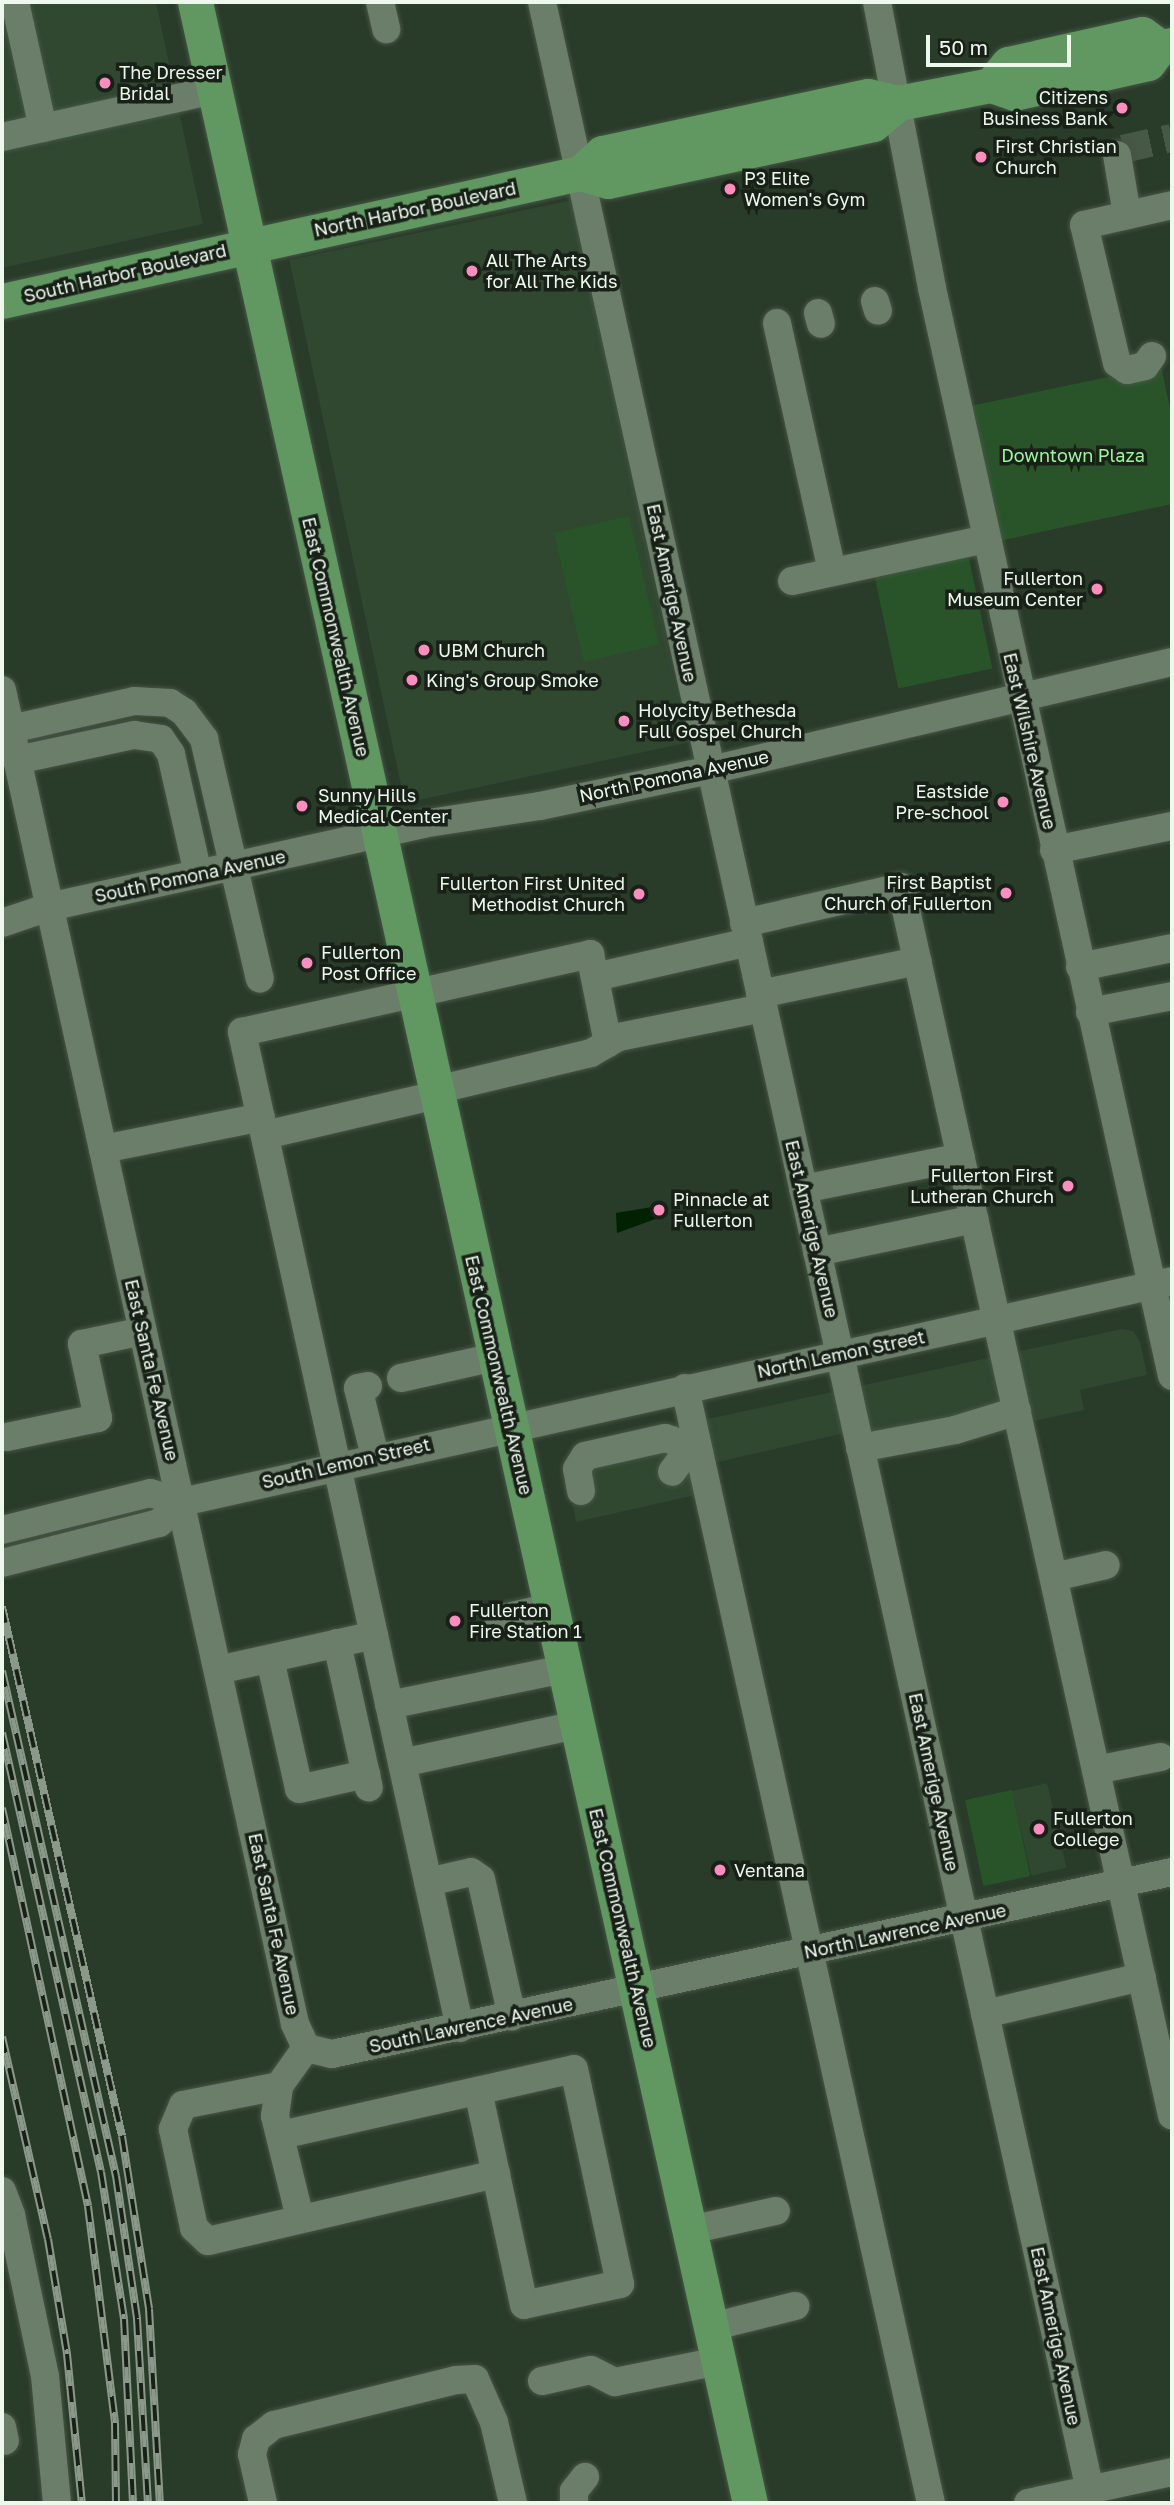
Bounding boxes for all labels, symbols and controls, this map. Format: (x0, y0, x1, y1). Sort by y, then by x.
scale bar (929, 21, 1074, 65)
text: 50 m (939, 34, 988, 60)
place label: The Dresser Bridal (119, 62, 223, 104)
marker: The Dresser Bridal (97, 75, 113, 91)
place label: Citizens Business Bank (982, 87, 1108, 130)
marker: Citizens Business Bank (1114, 100, 1130, 116)
place label: First Christian Church (995, 136, 1117, 178)
marker: First Christian Church (973, 149, 989, 165)
place label: P3 Elite Women's Gym (744, 168, 865, 210)
street label: North Harbor Boulevard (312, 177, 518, 241)
marker: P3 Elite Women's Gym (722, 181, 738, 197)
street label: South Harbor Boulevard (22, 239, 228, 307)
place label: All The Arts for All The Kids (486, 250, 617, 292)
marker: All The Arts for All The Kids (464, 263, 480, 279)
park label: Downtown Plaza (1001, 444, 1145, 466)
street label: East Amerige Avenue (643, 502, 701, 684)
street label: East Commonwealth Avenue (298, 515, 374, 759)
place label: Fullerton Museum Center (947, 568, 1083, 610)
marker: Fullerton Museum Center (1089, 581, 1105, 597)
place label: UBM Church (438, 639, 545, 661)
marker: UBM Church (416, 642, 432, 658)
street label: East Wilshire Avenue (999, 650, 1061, 832)
place label: King's Group Smoke (426, 669, 599, 691)
marker: King's Group Smoke (404, 672, 420, 688)
place label: Holycity Bethesda Full Gospel Church (638, 700, 802, 742)
marker: Holycity Bethesda Full Gospel Church (616, 713, 632, 729)
street label: North Pomona Avenue (577, 745, 771, 807)
place label: Eastside Pre-school (895, 781, 989, 824)
place label: Sunny Hills Medical Center (318, 785, 448, 828)
marker: Eastside Pre-school (995, 794, 1011, 810)
marker: Sunny Hills Medical Center (292, 796, 312, 816)
street label: South Pomona Avenue (93, 845, 287, 907)
place label: First Baptist Church of Fullerton (824, 872, 992, 914)
place label: Fullerton First United Methodist Church (439, 873, 625, 916)
marker: First Baptist Church of Fullerton (998, 885, 1014, 901)
marker: Fullerton First United Methodist Church (631, 886, 647, 902)
place label: Fullerton Post Office (321, 942, 416, 984)
marker: Fullerton Post Office (299, 955, 315, 971)
street label: East Amerige Avenue (781, 1138, 843, 1320)
place label: Fullerton First Lutheran Church (910, 1165, 1054, 1208)
marker: Fullerton First Lutheran Church (1060, 1178, 1076, 1194)
place label: Pinnacle at Fullerton (673, 1189, 769, 1232)
marker: Pinnacle at Fullerton (651, 1202, 667, 1218)
street label: East Commonwealth Avenue (461, 1253, 537, 1497)
street label: East Santa Fe Avenue (121, 1277, 183, 1463)
street label: North Lemon Street (755, 1326, 927, 1382)
street label: South Lemon Street (260, 1433, 432, 1493)
place label: Fullerton Fire Station 1 (469, 1600, 582, 1642)
marker: Fullerton Fire Station 1 (447, 1613, 463, 1629)
street label: East Amerige Avenue (905, 1691, 963, 1873)
street label: East Commonwealth Avenue (585, 1806, 661, 2050)
place label: Fullerton College (1053, 1808, 1133, 1850)
marker: Fullerton College (1031, 1821, 1047, 1837)
street label: East Santa Fe Avenue (244, 1831, 304, 2017)
place label: Ventana (734, 1859, 805, 1881)
marker: Ventana (712, 1862, 728, 1878)
street label: North Lawrence Avenue (802, 1899, 1008, 1963)
street label: South Lawrence Avenue (367, 1993, 575, 2057)
street label: East Amerige Avenue (1027, 2245, 1085, 2427)

